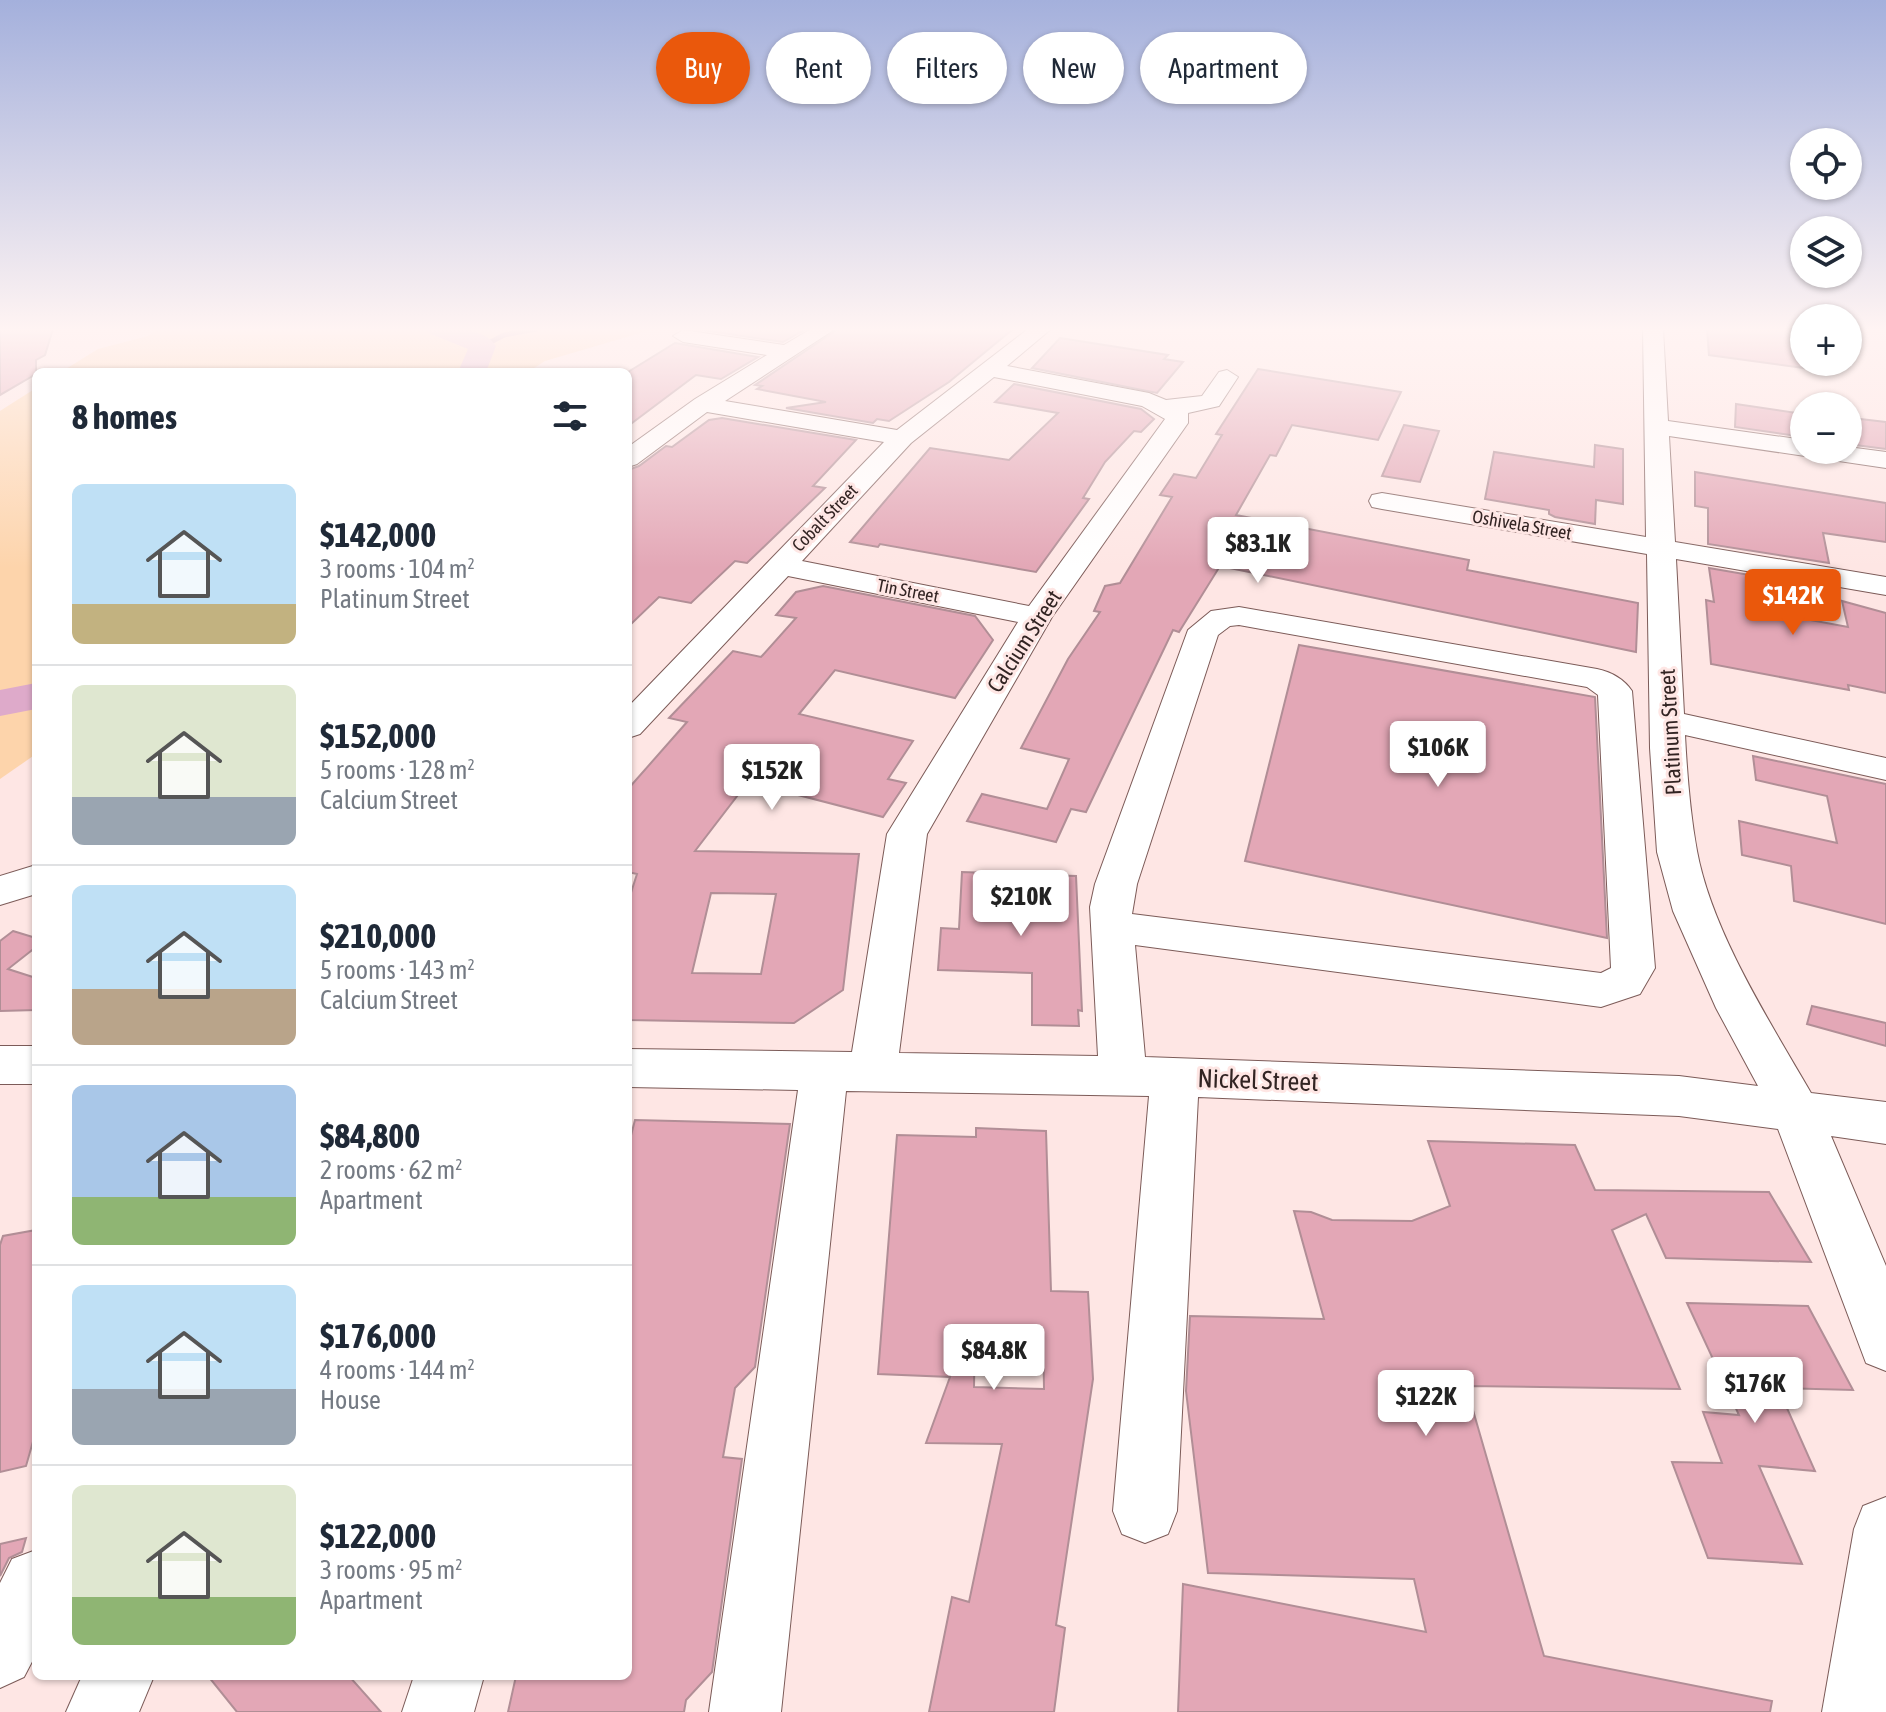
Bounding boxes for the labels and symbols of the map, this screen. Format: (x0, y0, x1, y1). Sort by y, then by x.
street label: Cobalt Street (787, 480, 862, 556)
street label: Oshivela Street (1471, 505, 1573, 544)
pin: $83.1K (1193, 517, 1323, 585)
pin: $142K (1737, 569, 1849, 637)
street label: Tin Street (875, 574, 941, 607)
street label: Calcium Street (981, 585, 1067, 697)
street label: Platinum Street (1654, 668, 1686, 796)
pin: $106K (1382, 721, 1494, 789)
pin: $152K (716, 744, 828, 812)
pin: $210K (965, 870, 1077, 938)
street label: Nickel Street (1197, 1063, 1319, 1097)
pin: $84.8K (929, 1324, 1059, 1392)
pin: $176K (1699, 1357, 1811, 1425)
pin: $122K (1370, 1370, 1482, 1438)

